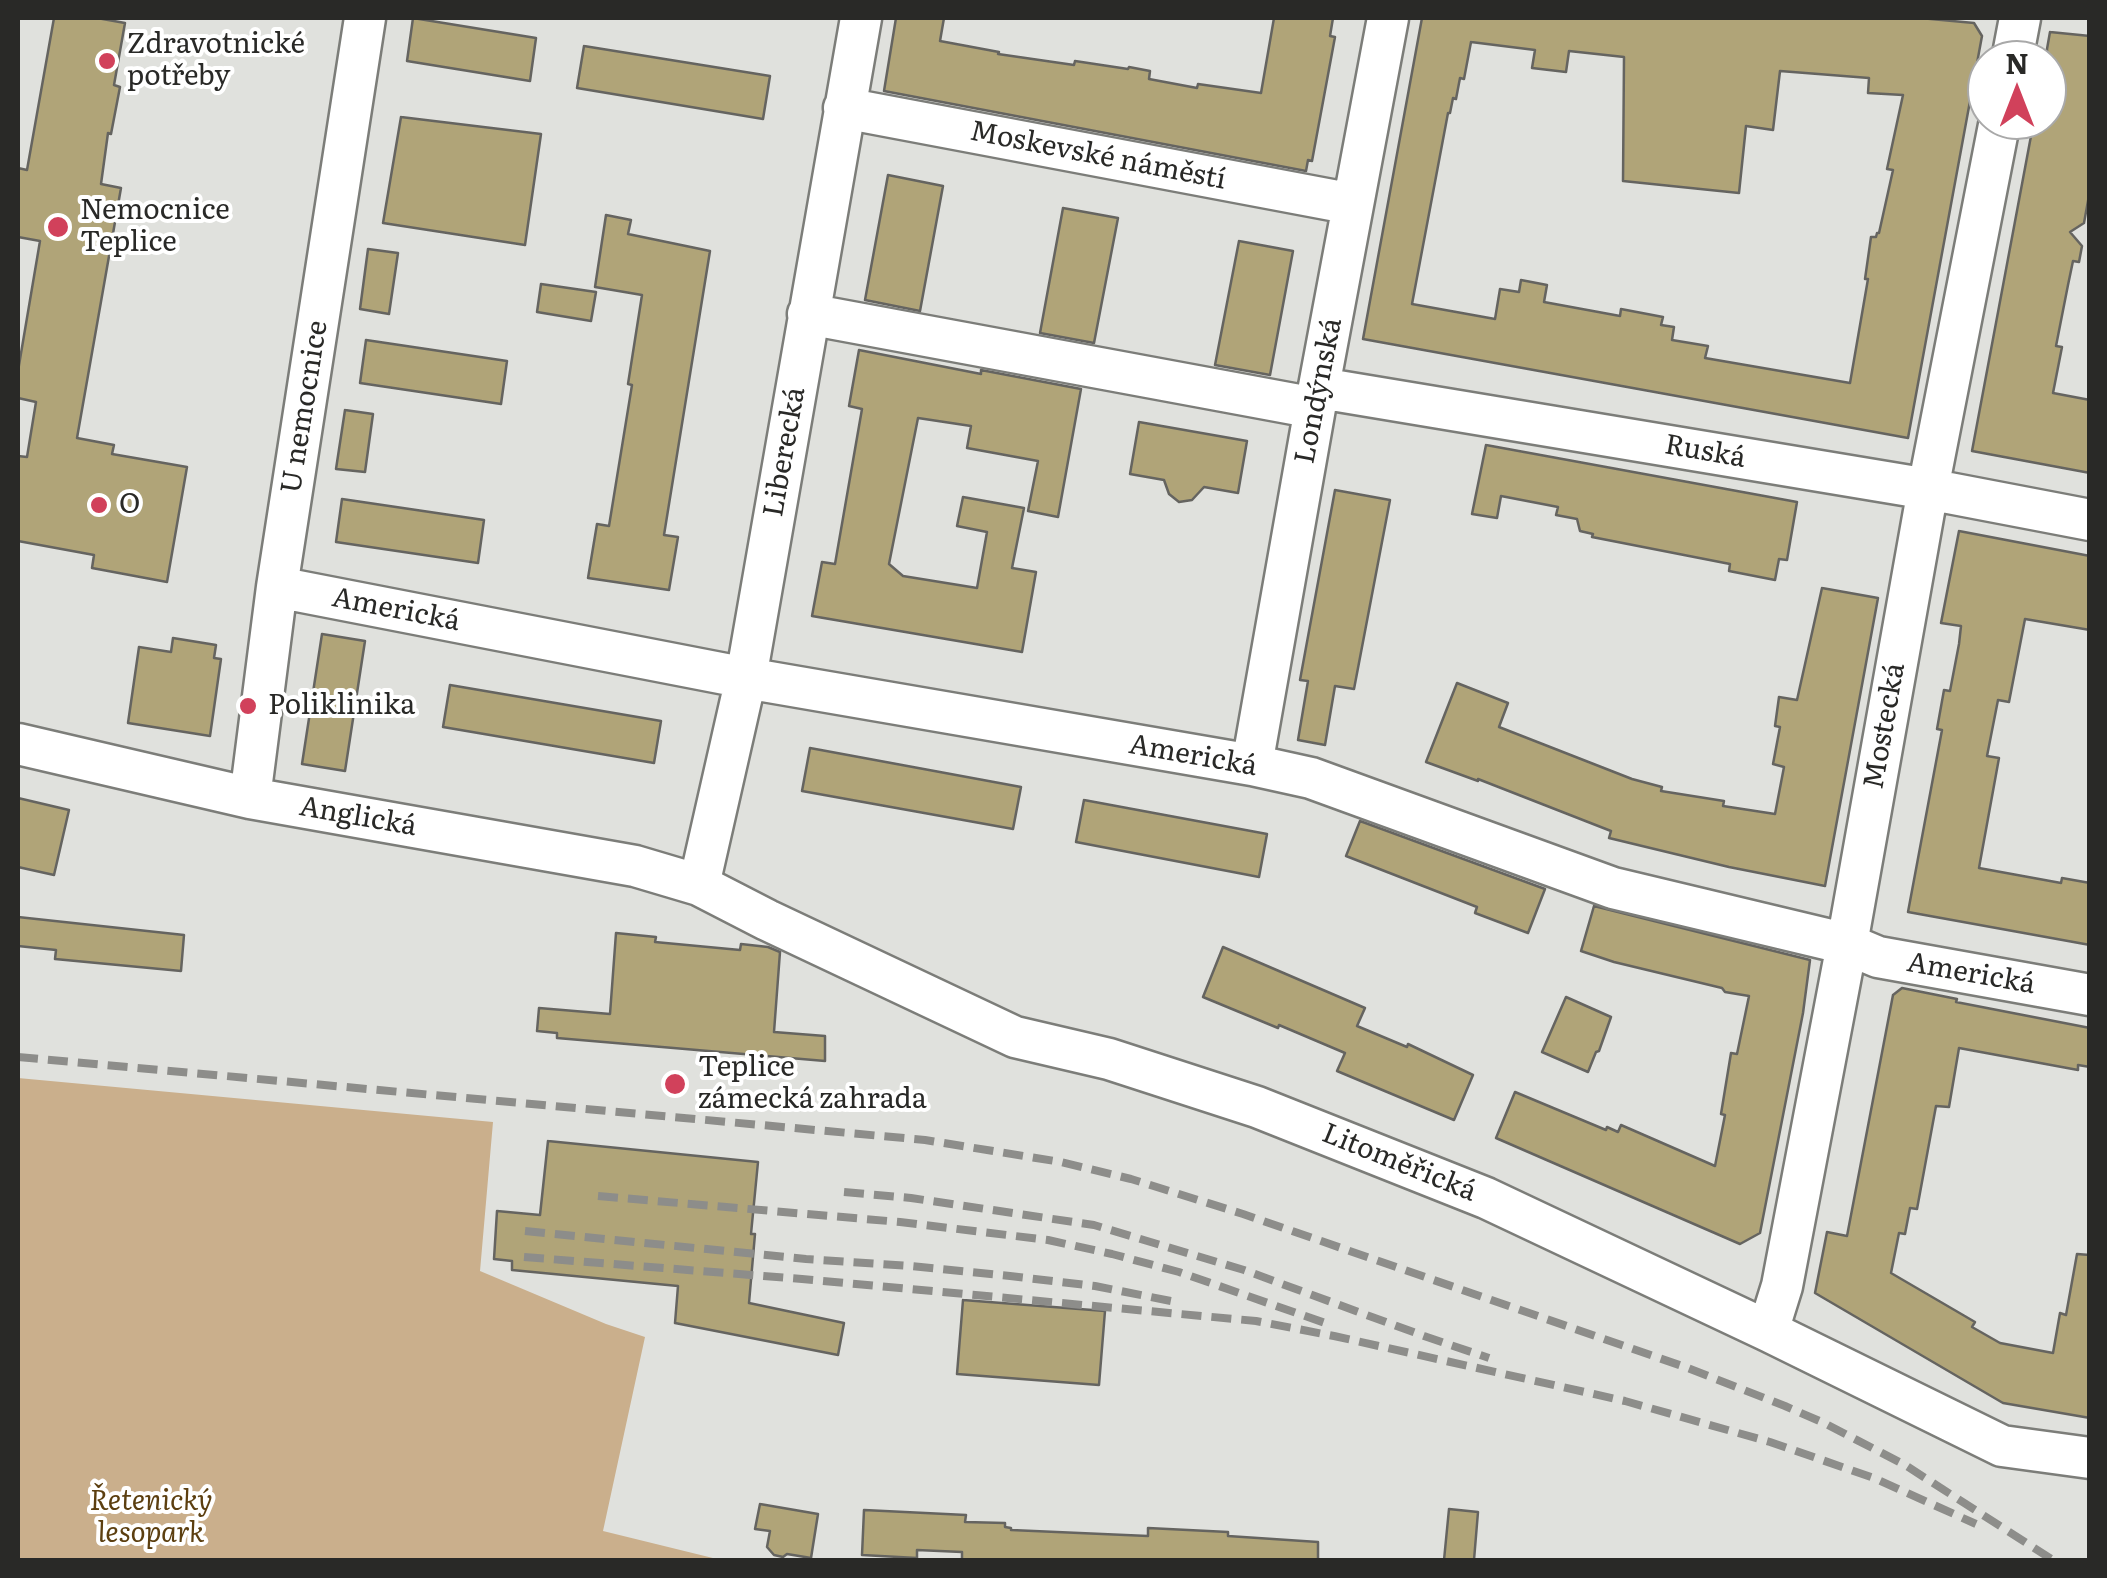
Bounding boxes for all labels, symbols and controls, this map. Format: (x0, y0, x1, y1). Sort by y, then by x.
place label: Zdravotnické potřeby (127, 28, 305, 94)
north arrow (1967, 40, 2067, 140)
text: N (2005, 41, 2029, 83)
marker: Zdravotnické potřeby (96, 50, 118, 72)
street label: Moskevské náměstí (967, 115, 1229, 197)
place label: Nemocnice Teplice (80, 194, 230, 260)
marker: Nemocnice Teplice (45, 214, 71, 240)
street label: Londýnská (1288, 315, 1350, 467)
street label: U nemocnice (275, 318, 335, 496)
street label: Liberecká (757, 384, 813, 520)
street label: Ruská (1662, 428, 1748, 476)
place label: O (119, 488, 140, 522)
marker: O (88, 494, 110, 516)
street label: Americká (329, 581, 463, 639)
street label: Mostecká (1857, 660, 1913, 792)
place label: Poliklinika (268, 689, 415, 723)
marker: Poliklinika (237, 695, 259, 717)
street label: Americká (1126, 728, 1260, 784)
street label: Anglická (297, 790, 419, 844)
street label: Americká (1904, 946, 2038, 1002)
place label: Teplice zámecká zahrada (698, 1051, 927, 1117)
marker: Teplice zámecká zahrada (662, 1071, 688, 1097)
street label: Litoměřická (1317, 1117, 1481, 1209)
park label: Řetenický lesopark (90, 1485, 212, 1551)

